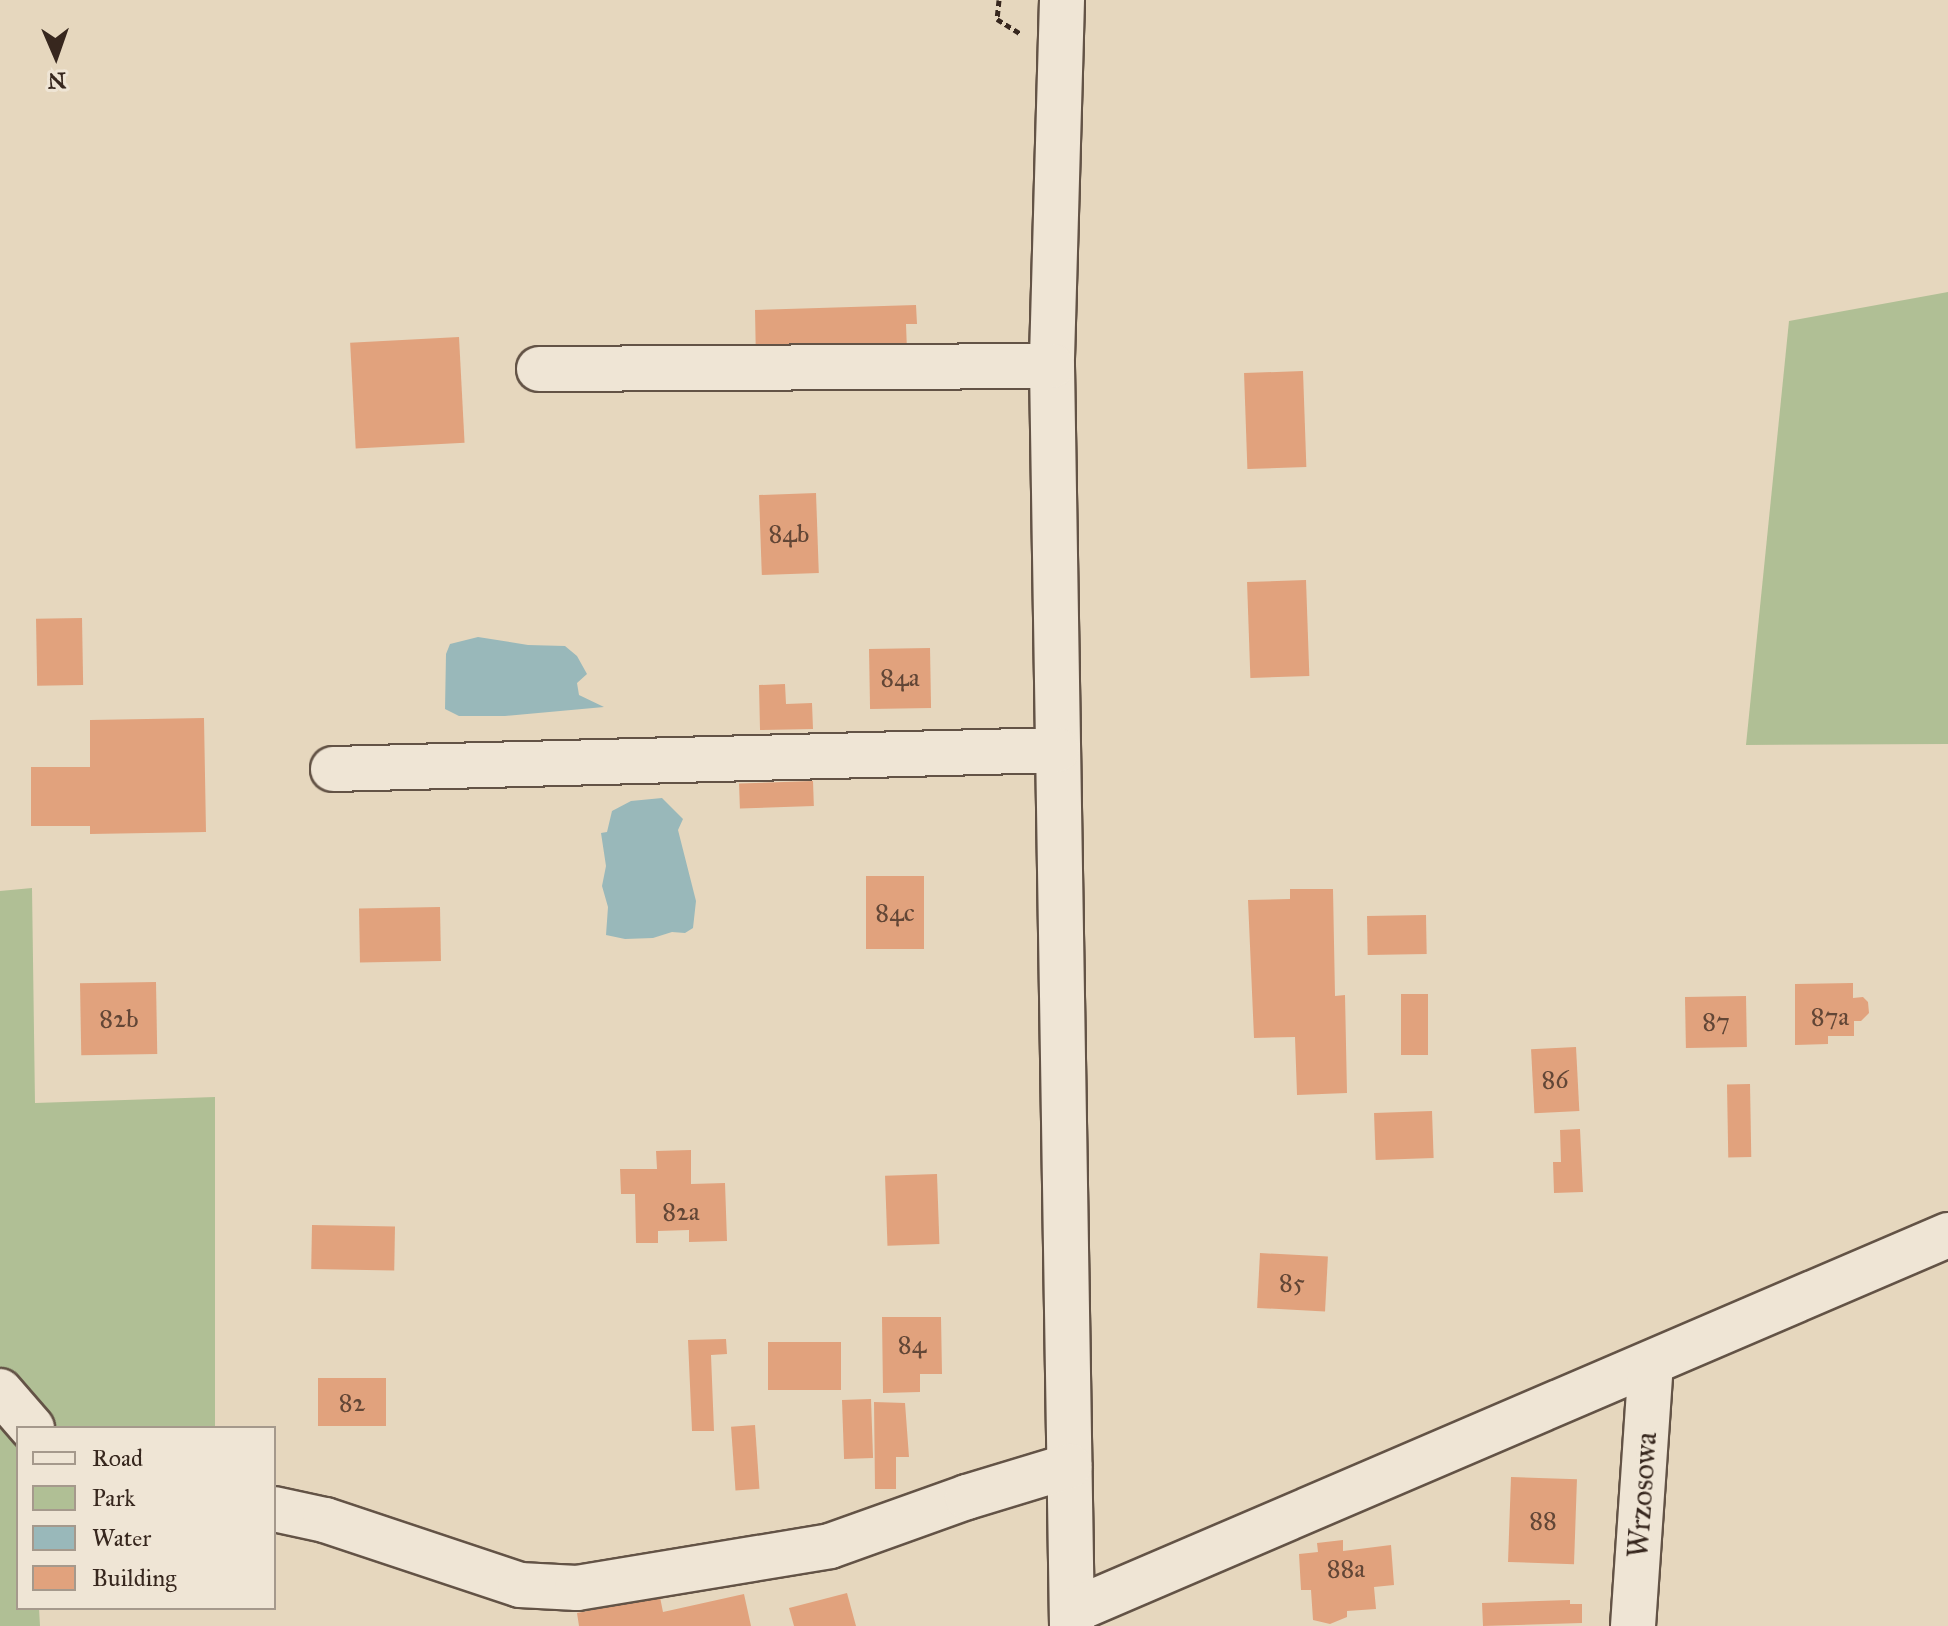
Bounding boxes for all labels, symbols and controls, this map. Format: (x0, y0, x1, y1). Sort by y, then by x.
north arrow (16, 16, 96, 96)
text: N (47, 67, 67, 94)
house number: 84b (769, 518, 809, 550)
house number: 84a (880, 662, 920, 694)
house number: 84c (875, 897, 915, 929)
house number: 87a (1811, 1001, 1849, 1033)
house number: 82b (99, 1003, 139, 1035)
house number: 87 (1702, 1006, 1730, 1038)
house number: 86 (1541, 1064, 1569, 1096)
house number: 82a (662, 1196, 700, 1228)
house number: 85 (1279, 1267, 1305, 1299)
house number: 84 (898, 1329, 926, 1361)
house number: 82 (339, 1387, 365, 1419)
legend (16, 1426, 276, 1610)
street label: Wrzosowa (1620, 1431, 1664, 1559)
text: Road (92, 1443, 143, 1473)
text: Park (92, 1483, 135, 1513)
house number: 88 (1529, 1505, 1557, 1537)
text: Water (92, 1523, 151, 1553)
house number: 88a (1327, 1553, 1365, 1585)
text: Building (92, 1563, 177, 1593)

